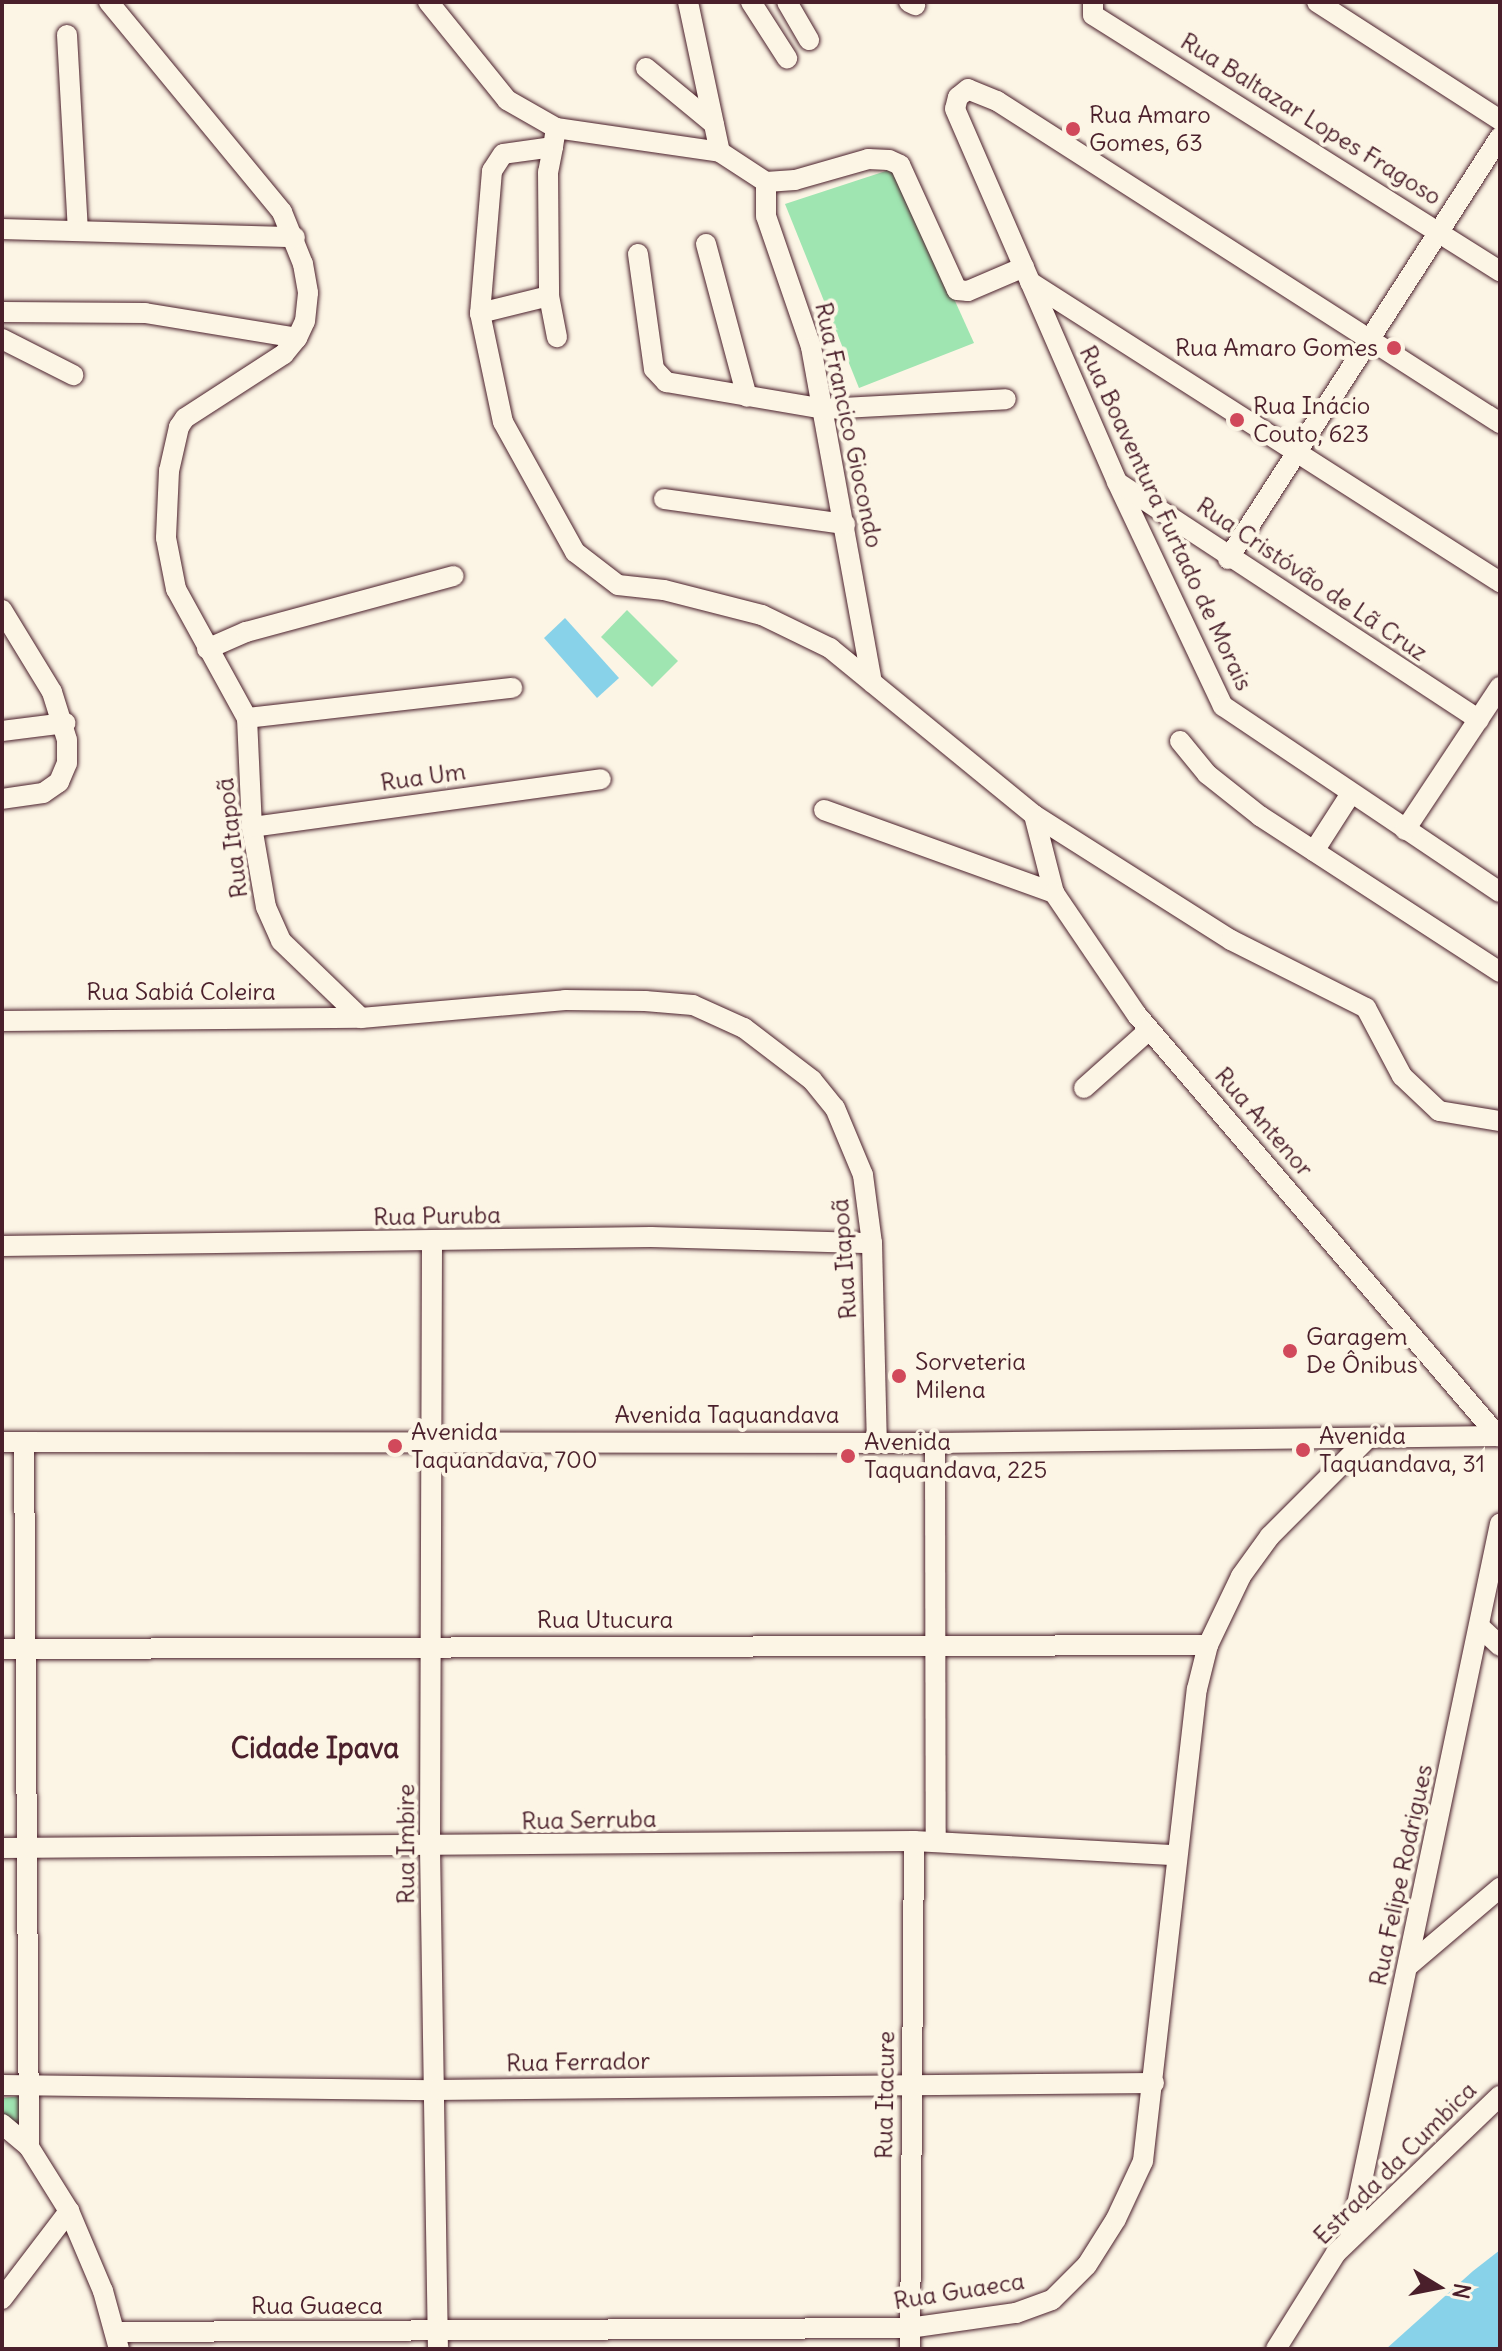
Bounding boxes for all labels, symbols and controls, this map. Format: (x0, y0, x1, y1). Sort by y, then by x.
street label: Rua Baltazar Lopes Fragoso (1175, 27, 1447, 211)
place label: Rua Amaro Gomes, 63 (1089, 101, 1211, 157)
marker: Rua Amaro Gomes, 63 (1064, 120, 1082, 138)
street label: Rua Francico Giocondo (809, 300, 889, 550)
place label: Rua Amaro Gomes (1175, 334, 1378, 362)
marker: Rua Amaro Gomes (1385, 339, 1403, 357)
street label: Rua Boaventura Furtado de Morais (1073, 341, 1259, 695)
place label: Rua Inácio Couto, 623 (1253, 392, 1370, 448)
marker: Rua Inácio Couto, 623 (1228, 411, 1246, 429)
street label: Rua Cristóvão de Lã Cruz (1191, 491, 1433, 667)
street label: Rua Um (379, 757, 467, 797)
street label: Rua Itapoã (210, 776, 254, 900)
street label: Rua Sabiá Coleira (86, 978, 276, 1006)
street label: Rua Antenor (1209, 1061, 1319, 1183)
street label: Rua Itapoã (825, 1198, 863, 1320)
street label: Rua Puruba (373, 1200, 501, 1232)
place label: Garagem De Ônibus (1306, 1323, 1418, 1379)
marker: Garagem De Ônibus (1281, 1342, 1299, 1360)
place label: Sorveteria Milena (915, 1348, 1026, 1404)
marker: Sorveteria Milena (890, 1367, 908, 1385)
street label: Avenida Taquandava (614, 1401, 840, 1429)
place label: Avenida Taquandava, 700 (411, 1418, 598, 1474)
place label: Avenida Taquandava, 31 (1319, 1422, 1485, 1478)
place label: Avenida Taquandava, 225 (864, 1428, 1047, 1484)
marker: Avenida Taquandava, 700 (386, 1437, 404, 1455)
marker: Avenida Taquandava, 31 (1294, 1441, 1312, 1459)
marker: Avenida Taquandava, 225 (839, 1447, 857, 1465)
street label: Rua Utucura (537, 1606, 673, 1634)
district label: Cidade Ipava (231, 1731, 399, 1765)
street label: Rua Felipe Rodrigues (1363, 1762, 1439, 1988)
street label: Rua Imbire (392, 1784, 420, 1904)
street label: Rua Serruba (521, 1804, 657, 1836)
street label: Rua Itacure (869, 2031, 901, 2159)
street label: Rua Ferrador (506, 2046, 650, 2078)
street label: Estrada da Cumbica (1308, 2076, 1482, 2250)
north arrow (1398, 2247, 1478, 2327)
street label: Rua Guaeca (892, 2266, 1026, 2316)
text: N (1447, 2281, 1477, 2301)
street label: Rua Guaeca (251, 2292, 383, 2320)

